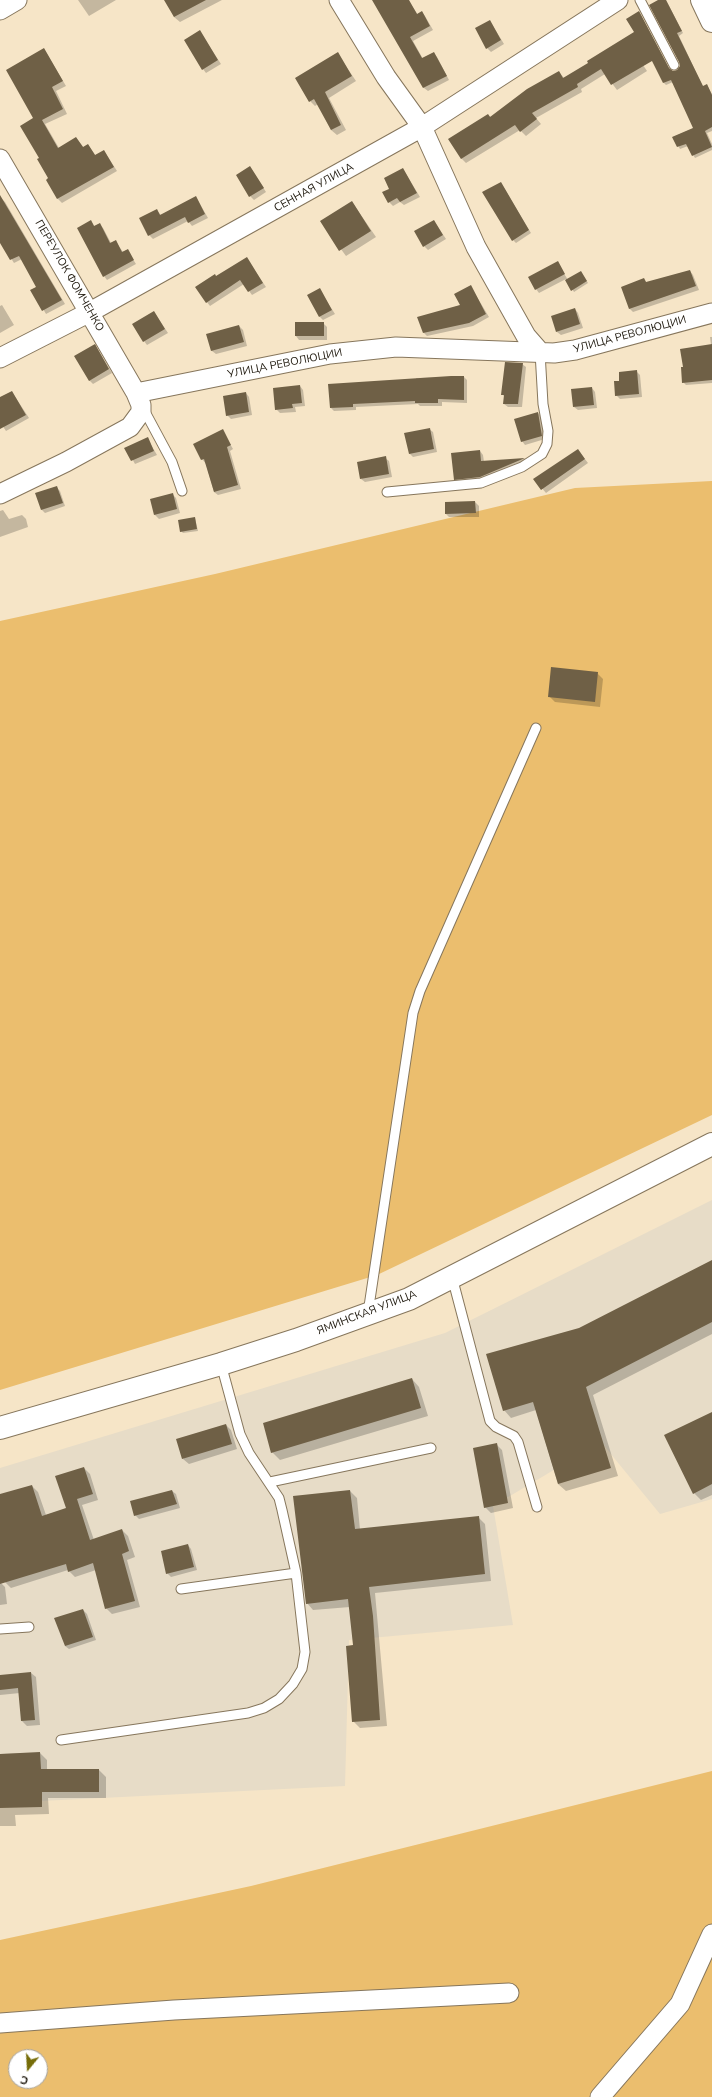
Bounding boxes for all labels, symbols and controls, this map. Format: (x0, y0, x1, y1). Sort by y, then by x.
street label: СЕННАЯ УЛИЦА (272, 161, 356, 215)
street label: ПЕРЕУЛОК ФОМЧЕНКО (32, 218, 106, 334)
street label: УЛИЦА РЕВОЛЮЦИИ (572, 314, 688, 356)
street label: УЛИЦА РЕВОЛЮЦИИ (227, 346, 343, 382)
street label: ЯМИНСКАЯ УЛИЦА (315, 1288, 419, 1338)
north arrow (8, 2049, 48, 2089)
text: С (19, 2072, 30, 2088)

